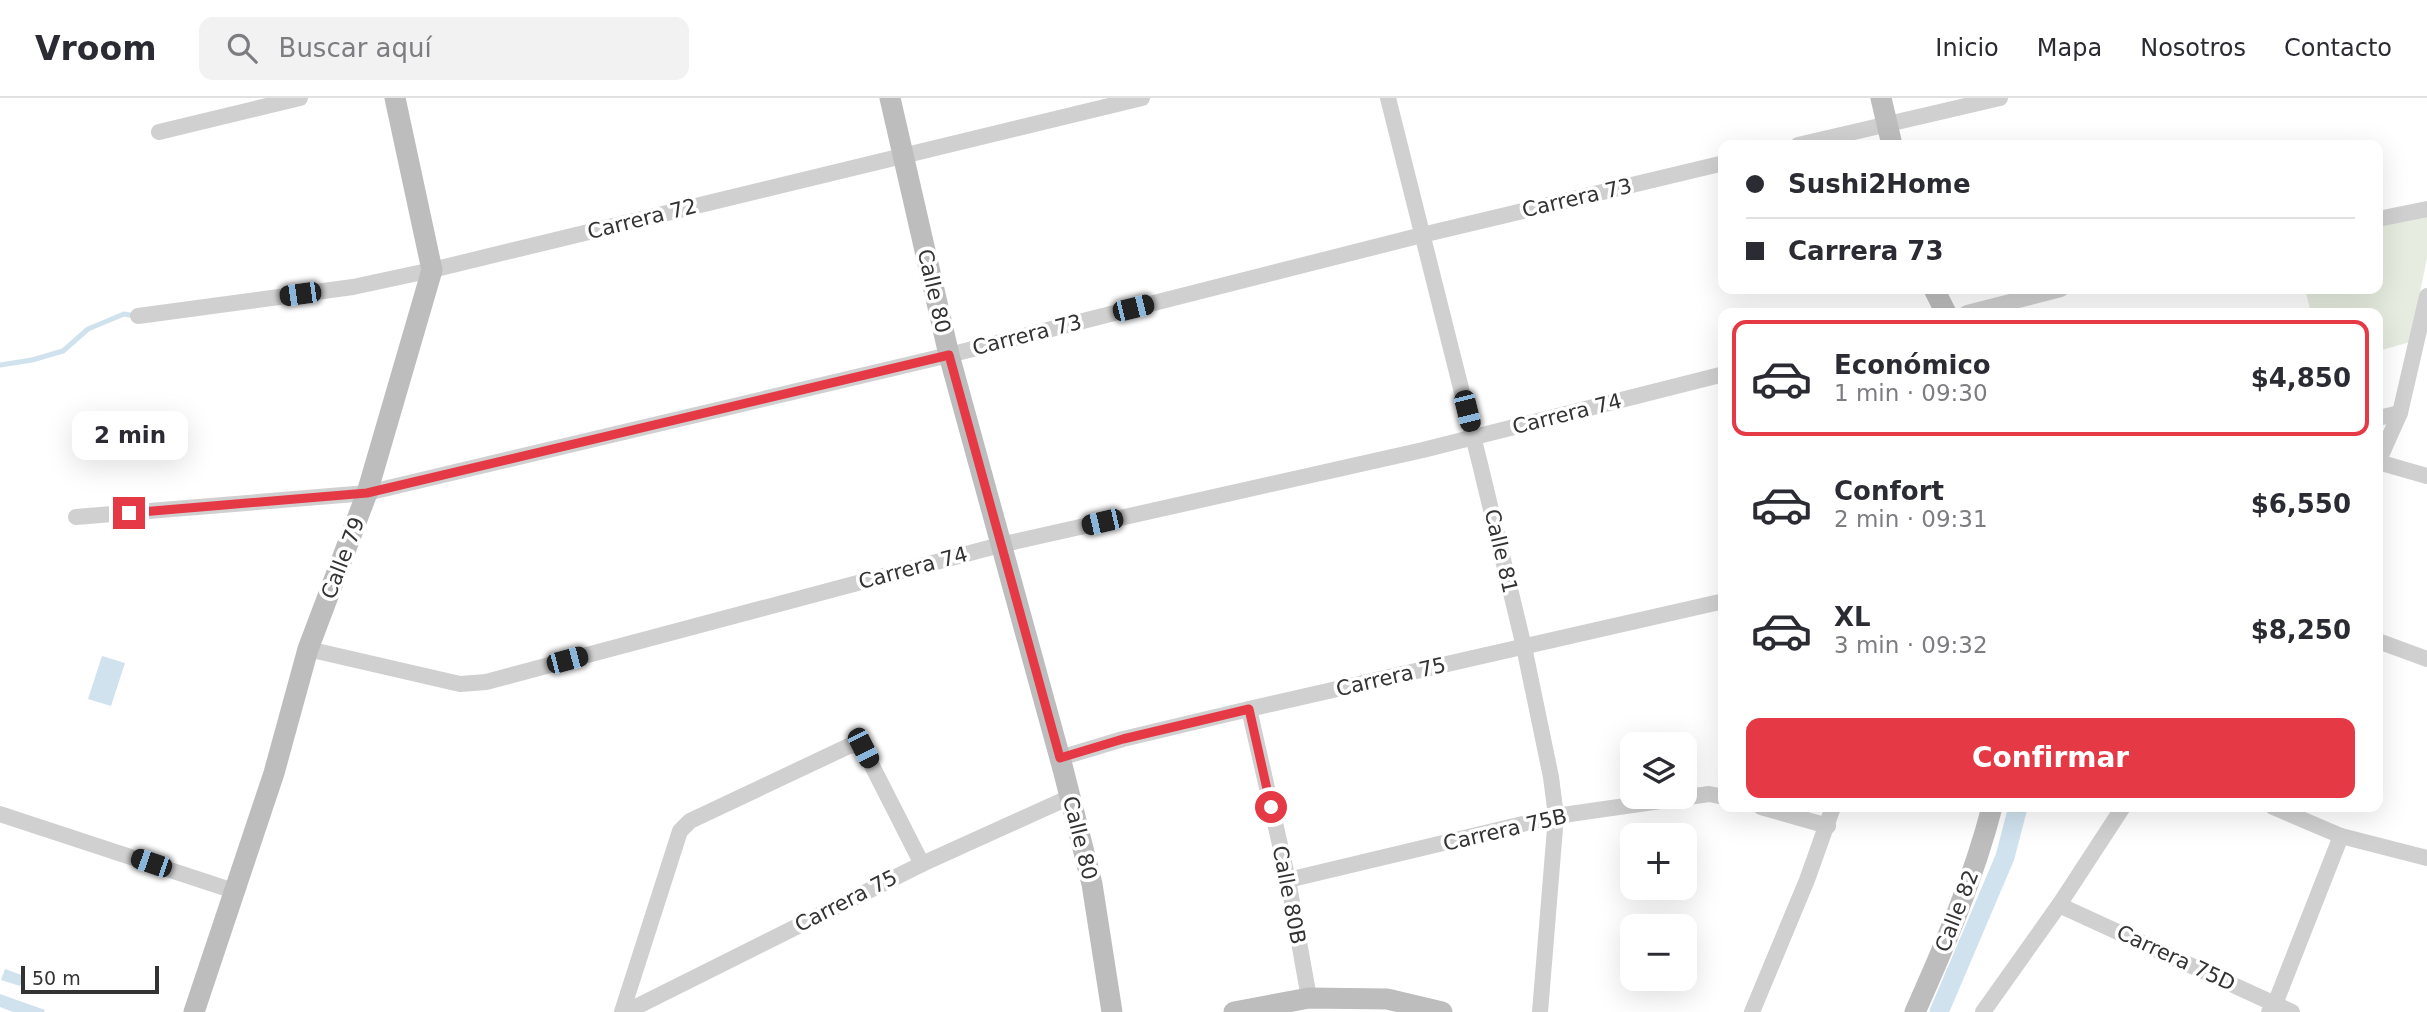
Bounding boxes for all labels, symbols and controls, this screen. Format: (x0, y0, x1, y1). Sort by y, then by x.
search box (199, 17, 689, 80)
text: Vroom (35, 29, 157, 68)
icon: search (223, 29, 261, 67)
text: Buscar aquí (279, 33, 432, 63)
text: Inicio (1935, 34, 1999, 62)
text: Mapa (2037, 34, 2102, 62)
text: Nosotros (2140, 34, 2246, 62)
text: Contacto (2284, 34, 2392, 62)
text: Sushi2Home (1788, 169, 1971, 199)
street label: Carrera 73 (1520, 174, 1634, 222)
street label: Carrera 72 (585, 194, 699, 244)
text: Carrera 73 (1788, 236, 1944, 266)
street label: Calle 80 (913, 247, 955, 335)
car (278, 281, 323, 307)
car (1111, 293, 1156, 323)
street label: Carrera 73 (970, 310, 1084, 360)
icon: car (1750, 347, 1813, 410)
text: Económico (1834, 350, 1991, 380)
text: $4,850 (2251, 363, 2351, 393)
text: 1 min · 09:30 (1834, 380, 1988, 406)
car (1452, 388, 1483, 434)
street label: Carrera 74 (1510, 389, 1624, 439)
callout: 2 min (71, 412, 187, 460)
text: 2 min (94, 422, 166, 448)
icon: car (1750, 473, 1813, 536)
text: Confort (1834, 476, 1944, 506)
text: $6,550 (2251, 489, 2351, 519)
route end (113, 497, 145, 529)
text: 2 min · 09:31 (1834, 506, 1988, 532)
car (1080, 507, 1125, 537)
street label: Calle 81 (1480, 507, 1522, 595)
street label: Calle 79 (316, 514, 370, 602)
street label: Carrera 74 (856, 542, 970, 594)
icon: car (1750, 599, 1813, 662)
text: XL (1834, 602, 1871, 632)
text: $8,250 (2251, 615, 2351, 645)
text: 3 min · 09:32 (1834, 632, 1988, 658)
car (544, 644, 591, 676)
street label: Carrera 75 (1334, 653, 1448, 701)
button: Confirmar (1746, 718, 2355, 798)
car (845, 725, 882, 771)
map controls (1620, 732, 1697, 991)
button: layers (1620, 732, 1697, 809)
route start (1255, 791, 1287, 823)
street label: Calle 80 (1058, 794, 1102, 882)
street label: Carrera 75B (1441, 804, 1569, 856)
button: + (1620, 823, 1697, 900)
street label: Calle 80B (1268, 844, 1310, 946)
car (128, 846, 175, 880)
street label: Carrera 75 (791, 865, 901, 937)
street label: Calle 82 (1930, 867, 1984, 955)
button: − (1620, 914, 1697, 991)
street label: Carrera 75D (2113, 920, 2239, 996)
scale bar (21, 963, 159, 995)
text: 50 m (32, 967, 81, 989)

